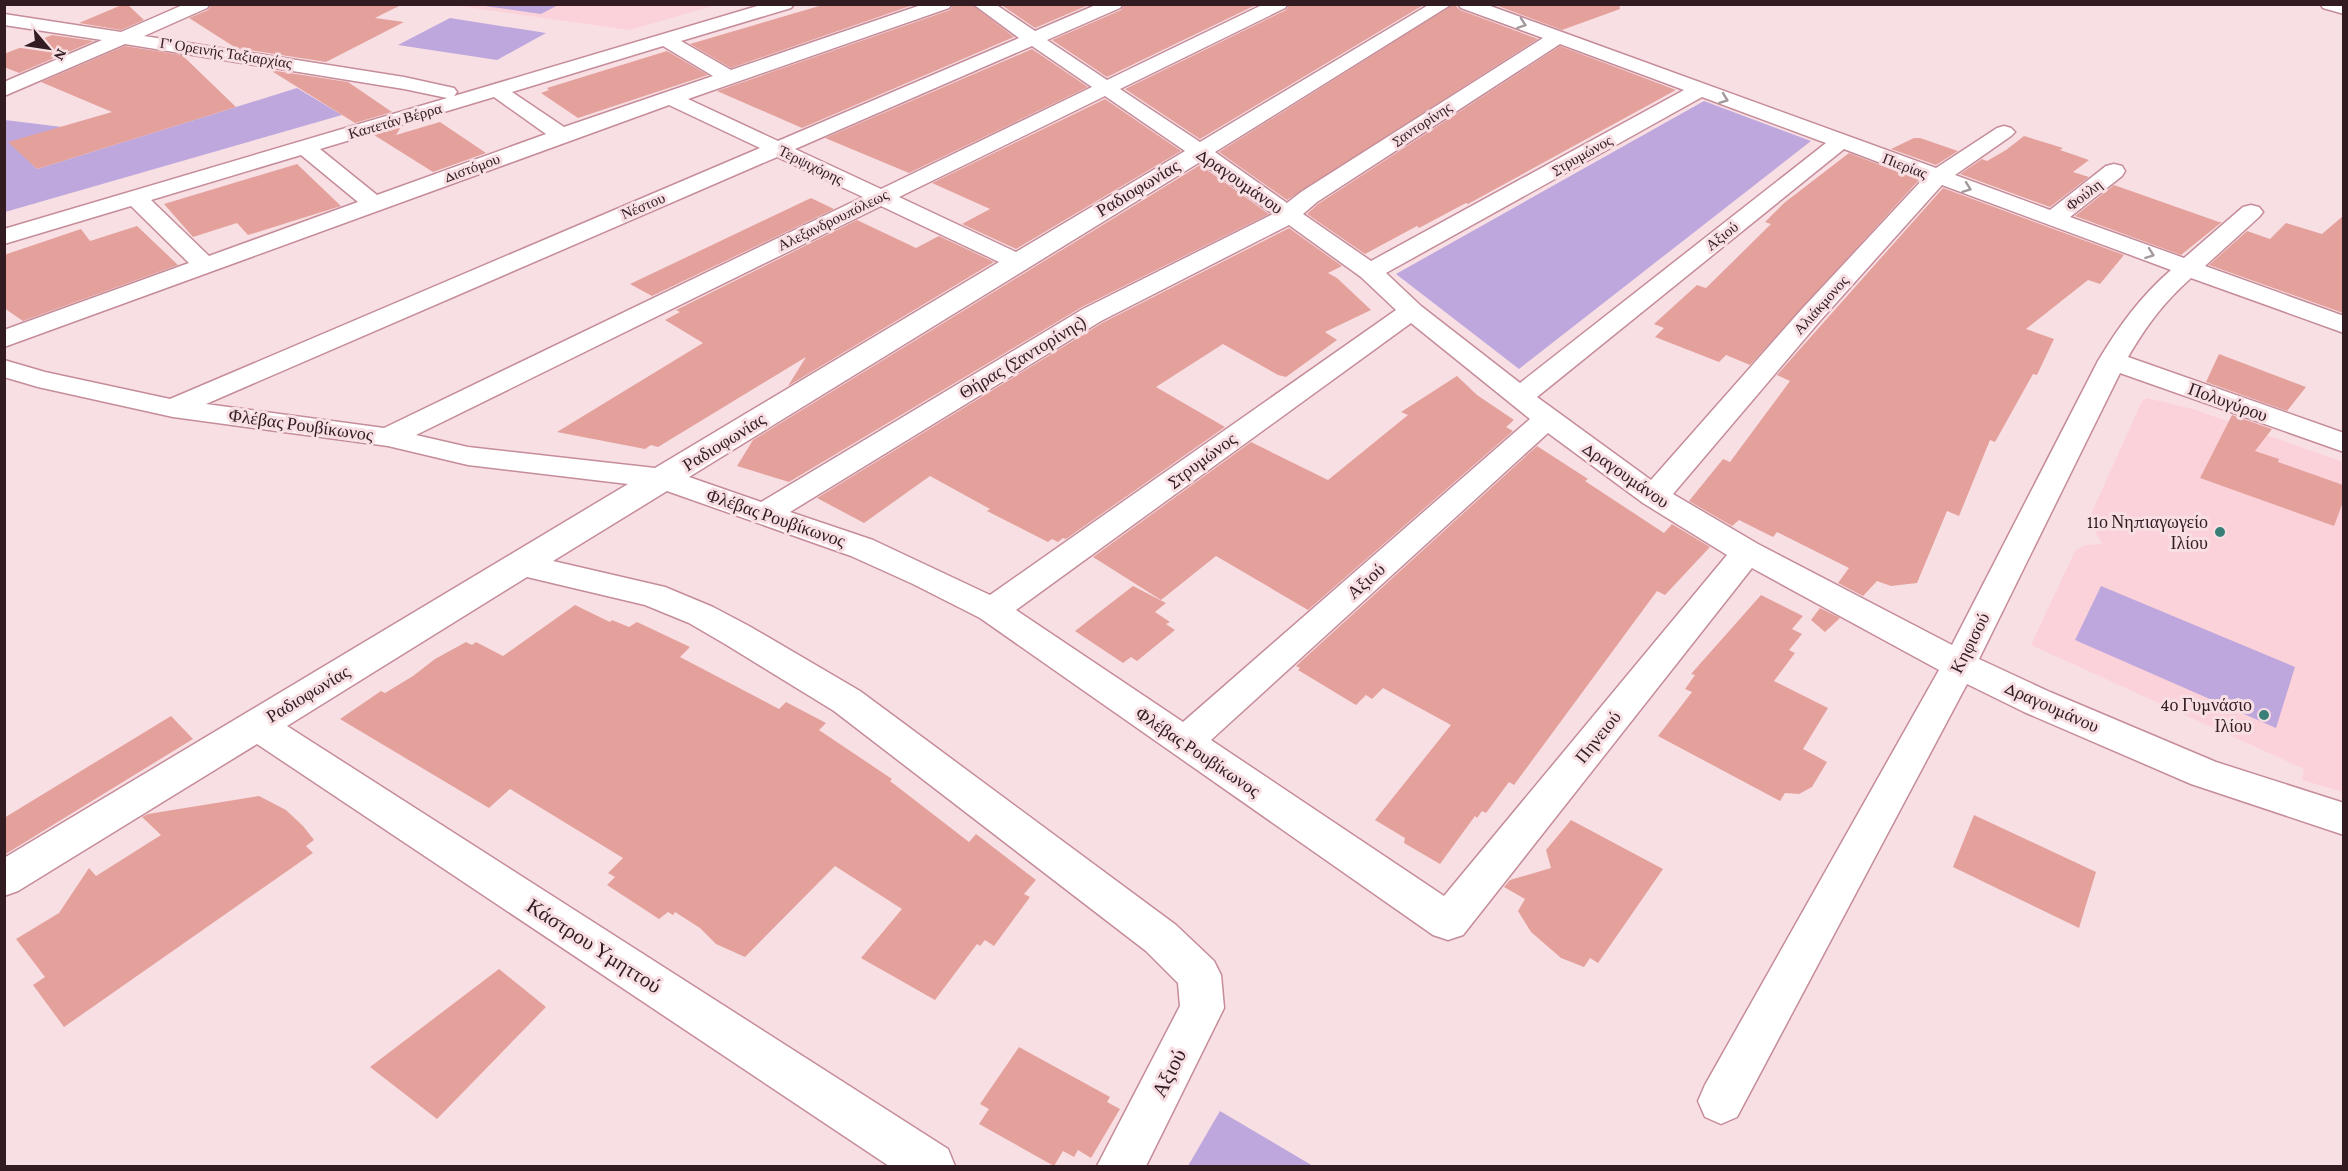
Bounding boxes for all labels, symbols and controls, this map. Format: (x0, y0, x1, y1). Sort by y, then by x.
one-way arrow (1516, 16, 1527, 29)
north arrow (18, 18, 78, 78)
street label: Γ' Ορεινής Ταξιαρχίας (159, 35, 293, 71)
text: N (51, 46, 71, 64)
one-way arrow (1719, 92, 1729, 105)
street label: Σαντορίνης (1389, 99, 1455, 149)
street label: Καπετάν Βέρρα (346, 100, 444, 142)
street label: Στρυμώνος (1549, 132, 1615, 179)
street label: Τερψιχόρης (776, 142, 846, 188)
street label: Δραγουμάνου (1193, 144, 1287, 218)
street label: Πιερίας (1880, 150, 1930, 182)
street label: Διστόμου (442, 151, 502, 186)
street label: Ραδιοφωνίας (1093, 155, 1183, 221)
street label: Φούλη (2063, 176, 2105, 214)
one-way arrow (1961, 181, 1971, 194)
street label: Αλεξανδρουπόλεως (775, 186, 891, 254)
street label: Νέστου (619, 190, 667, 222)
street label: Αξιού (1703, 218, 1741, 254)
one-way arrow (2144, 246, 2155, 259)
street label: Αλιάκμονος (1791, 272, 1852, 338)
street label: Θήρας (Σαντορίνης) (956, 311, 1091, 404)
street label: Πολυγύρου (2186, 378, 2271, 426)
street label: Φλέβας Ρουβίκωνος (228, 405, 374, 445)
street label: Ραδιοφωνίας (679, 409, 769, 475)
street label: Στρυμώνος (1164, 429, 1240, 491)
street label: Δραγουμάνου (1579, 438, 1673, 512)
street label: Φλέβας Ρουβίκωνος (704, 485, 848, 551)
place label: 11ο Νηπιαγωγείο Ιλίου (2087, 512, 2208, 553)
marker: 11ο Νηπιαγωγείο Ιλίου (2213, 525, 2227, 539)
street label: Αξιού (1343, 559, 1389, 603)
street label: Κηφισού (1946, 609, 1994, 677)
street label: Ραδιοφωνίας (263, 661, 353, 727)
street label: Δραγουμάνου (2002, 677, 2102, 737)
place label: 4ο Γυμνάσιο Ιλίου (2160, 695, 2252, 736)
street label: Φλέβας Ρουβίκωνος (1132, 703, 1264, 801)
street label: Πηνειού (1571, 707, 1625, 767)
marker: 4ο Γυμνάσιο Ιλίου (2257, 708, 2271, 722)
street label: Κάστρου Υμηττού (522, 894, 666, 998)
street label: Αξιού (1147, 1045, 1191, 1101)

